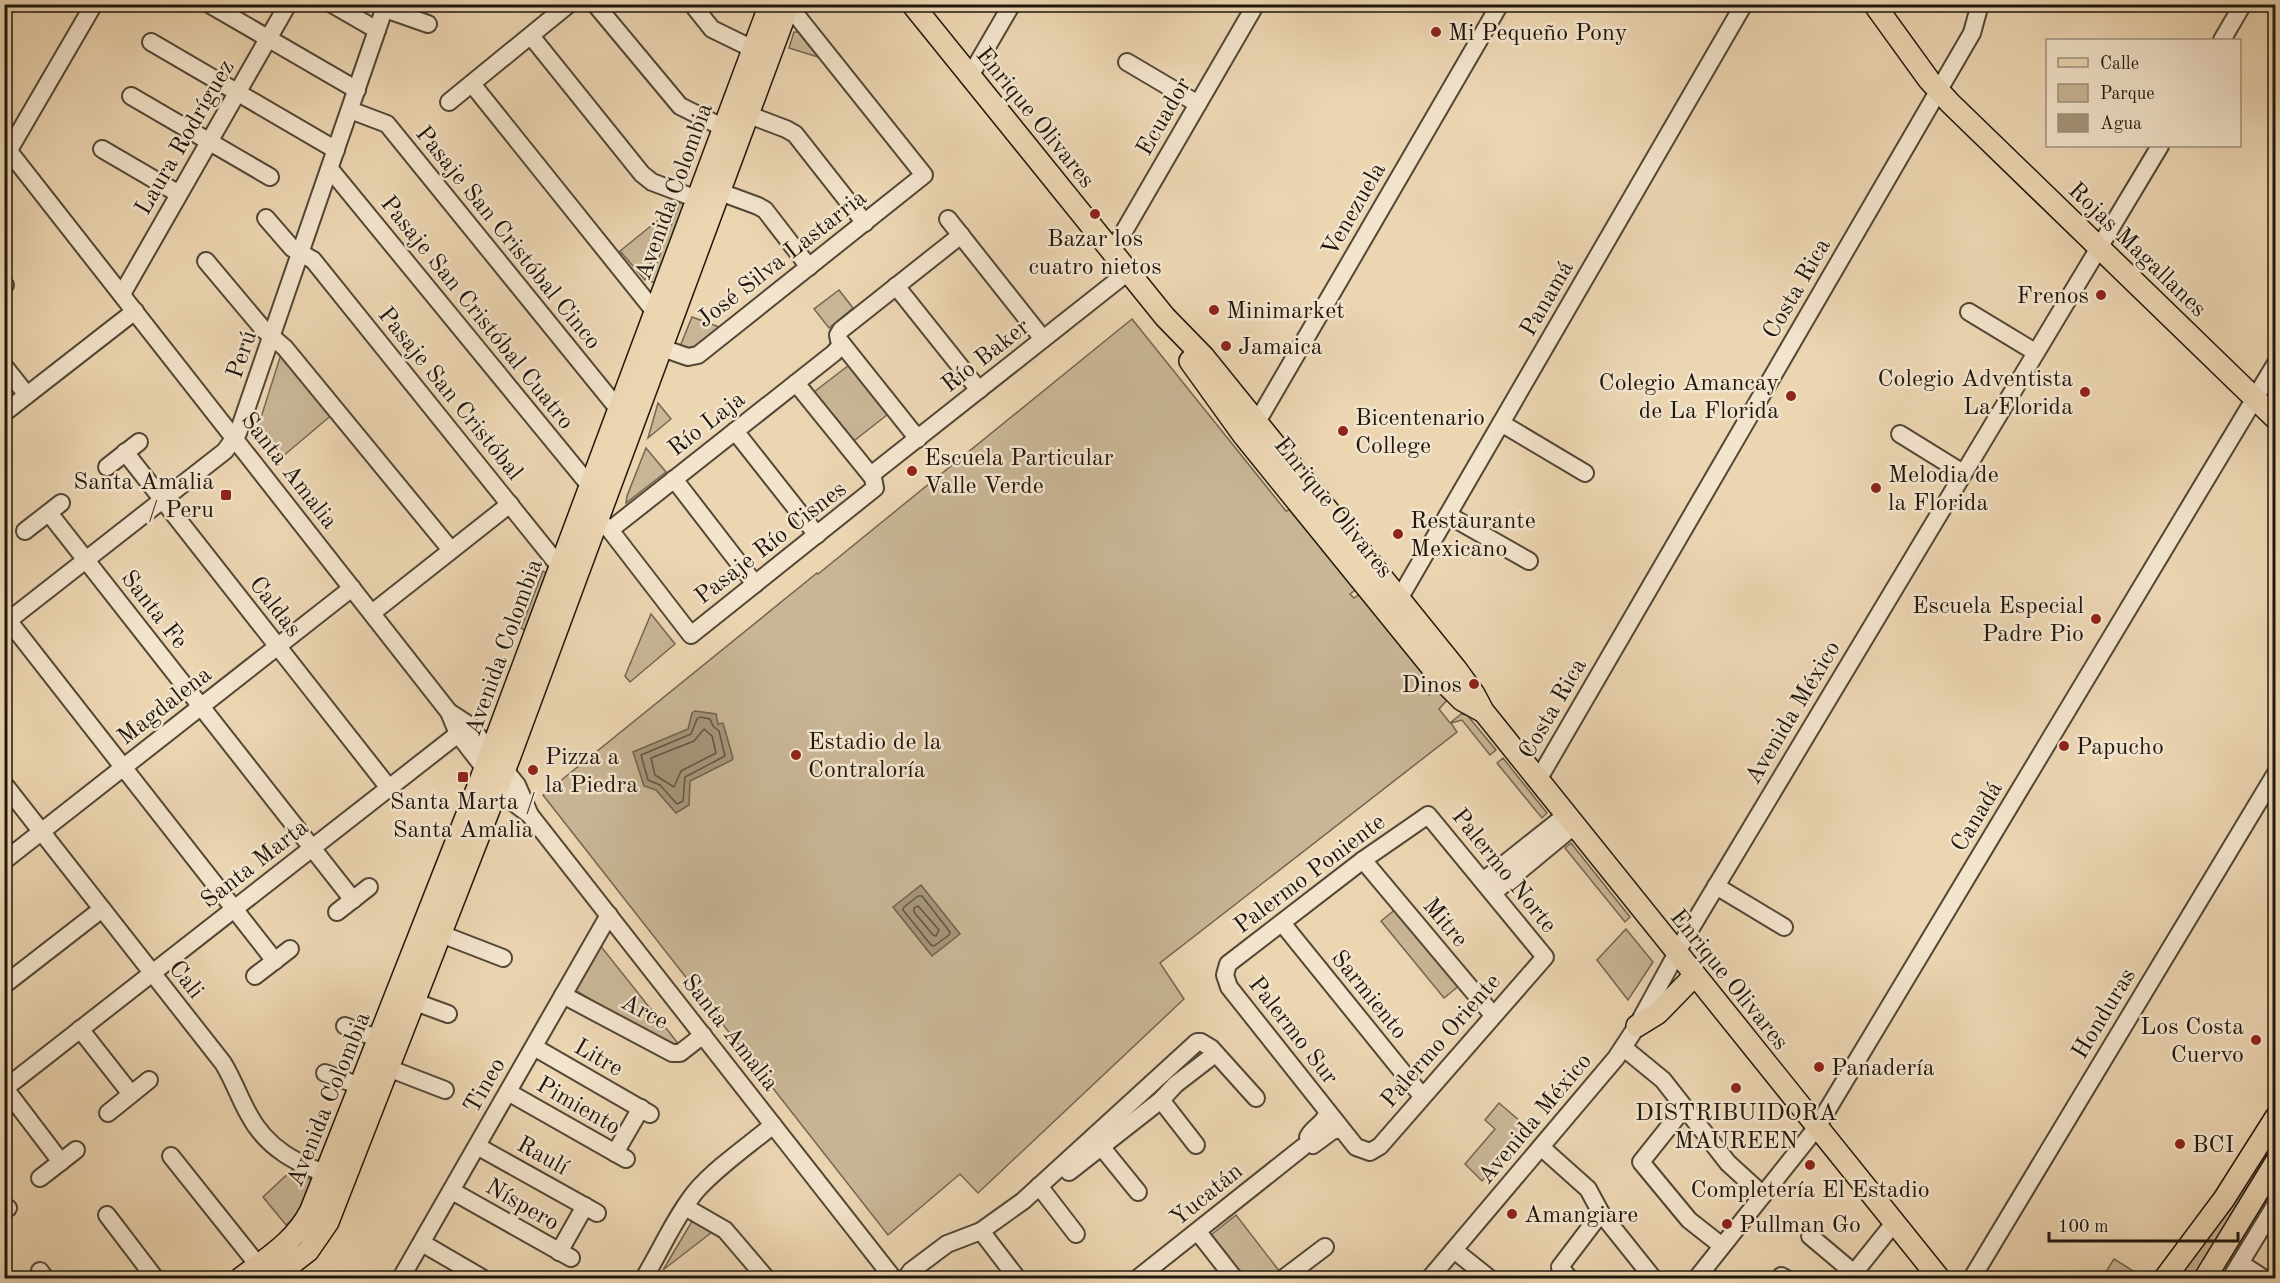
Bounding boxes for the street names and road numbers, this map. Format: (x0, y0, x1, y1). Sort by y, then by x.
street label: Enrique Olivares (971, 43, 1098, 193)
street label: Laura Rodríguez (132, 56, 240, 220)
street label: Ecuador (1133, 74, 1197, 160)
street label: Avenida Colombia (632, 100, 718, 283)
street label: Pasaje San Cristóbal Cinco (410, 122, 605, 354)
street label: Venezuela (1318, 159, 1391, 261)
street label: Rojas Magallanes (2063, 179, 2210, 322)
street label: José Silva Lastarria (693, 186, 872, 333)
street label: Pasaje San Cristóbal Cuatro (375, 189, 581, 435)
street label: Costa Rica (1759, 235, 1836, 343)
street label: Panamá (1517, 257, 1579, 341)
street label: Pasaje San Cristóbal (372, 300, 530, 486)
street label: Río Baker (938, 315, 1035, 398)
street label: Perú (224, 328, 262, 382)
street label: Río Laja (664, 387, 750, 462)
street label: Santa Amalia (236, 408, 341, 534)
street label: Enrique Olivares (1269, 433, 1396, 583)
street label: Pasaje Río Cisnes (691, 477, 851, 610)
street label: Avenida Colombia (462, 556, 548, 739)
street label: Santa Fe (116, 567, 191, 654)
street label: Caldas (244, 573, 305, 642)
street label: Avenida México (1742, 637, 1846, 789)
street label: Costa Rica (1515, 655, 1592, 763)
street label: Magdalena (114, 663, 217, 750)
street label: Canadá (1948, 778, 2008, 856)
street label: Palermo Norte (1446, 805, 1561, 938)
street label: Palermo Poniente (1230, 810, 1390, 939)
street label: Santa Marta (197, 815, 313, 914)
street label: Mitre (1417, 894, 1472, 952)
street label: Enrique Olivares (1665, 905, 1792, 1055)
street label: Sarmiento (1326, 946, 1411, 1044)
street label: Cali (163, 957, 207, 1004)
street label: Honduras (2068, 964, 2141, 1064)
street label: Santa Amalia (677, 970, 782, 1096)
street label: Palermo Oriente (1377, 970, 1506, 1113)
street label: Palermo Sur (1243, 973, 1342, 1090)
street label: Arce (616, 991, 672, 1035)
street label: Avenida Colombia (284, 1009, 376, 1190)
street label: Litre (570, 1035, 626, 1082)
street label: Avenida México (1474, 1049, 1597, 1189)
street label: Tineo (460, 1054, 511, 1118)
street label: Pimiento (532, 1073, 624, 1140)
street label: Raulí (512, 1133, 572, 1181)
street label: Yucatán (1167, 1159, 1248, 1232)
street label: Níspero (481, 1175, 563, 1236)

